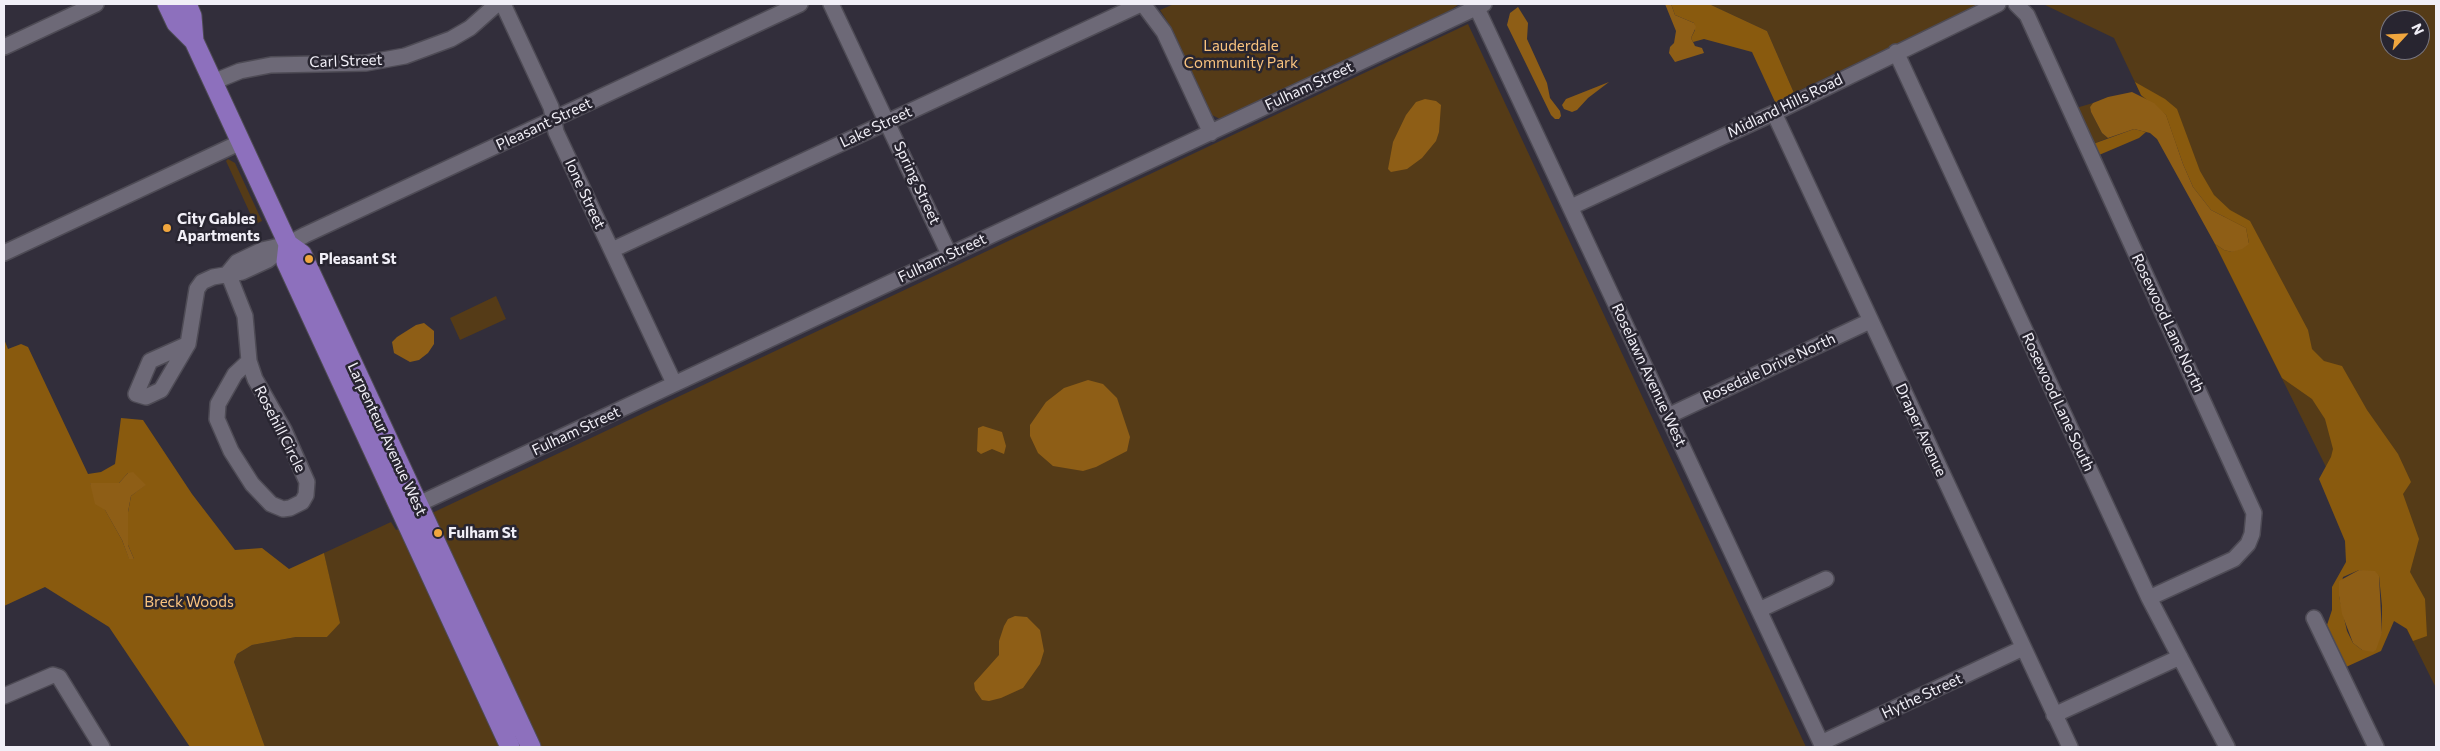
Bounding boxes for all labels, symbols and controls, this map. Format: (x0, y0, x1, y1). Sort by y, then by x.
north arrow (2380, 10, 2430, 60)
text: N (2408, 21, 2428, 37)
park label: Lauderdale Community Park (1184, 37, 1298, 72)
street label: Carl Street (309, 51, 383, 71)
street label: Fulham Street (1262, 58, 1356, 114)
street label: Midland Hills Road (1724, 70, 1846, 142)
street label: Pleasant Street (493, 94, 595, 154)
street label: Lake Street (837, 102, 915, 152)
street label: Spring Street (890, 139, 944, 227)
street label: Ione Street (561, 156, 609, 232)
place label: City Gables Apartments (177, 210, 260, 245)
marker: City Gables Apartments (161, 222, 173, 234)
street label: Fulham Street (895, 230, 989, 286)
place label: Pleasant St (319, 250, 397, 268)
street label: Rosewood Lane North (2128, 251, 2208, 395)
marker: Pleasant St (303, 253, 315, 265)
street label: Roselawn Avenue West (1608, 300, 1690, 450)
street label: Rosedale Drive North (1700, 329, 1838, 407)
street label: Rosewood Lane South (2018, 330, 2098, 474)
street label: Larpenteur Avenue West (344, 360, 430, 518)
street label: Draper Avenue (1892, 381, 1950, 479)
street label: Rosehill Circle (250, 383, 310, 475)
street label: Fulham Street (529, 403, 623, 459)
place label: Fulham St (448, 524, 517, 542)
marker: Fulham St (432, 527, 444, 539)
park label: Breck Woods (144, 593, 234, 611)
street label: Hythe Street (1879, 669, 1965, 723)

